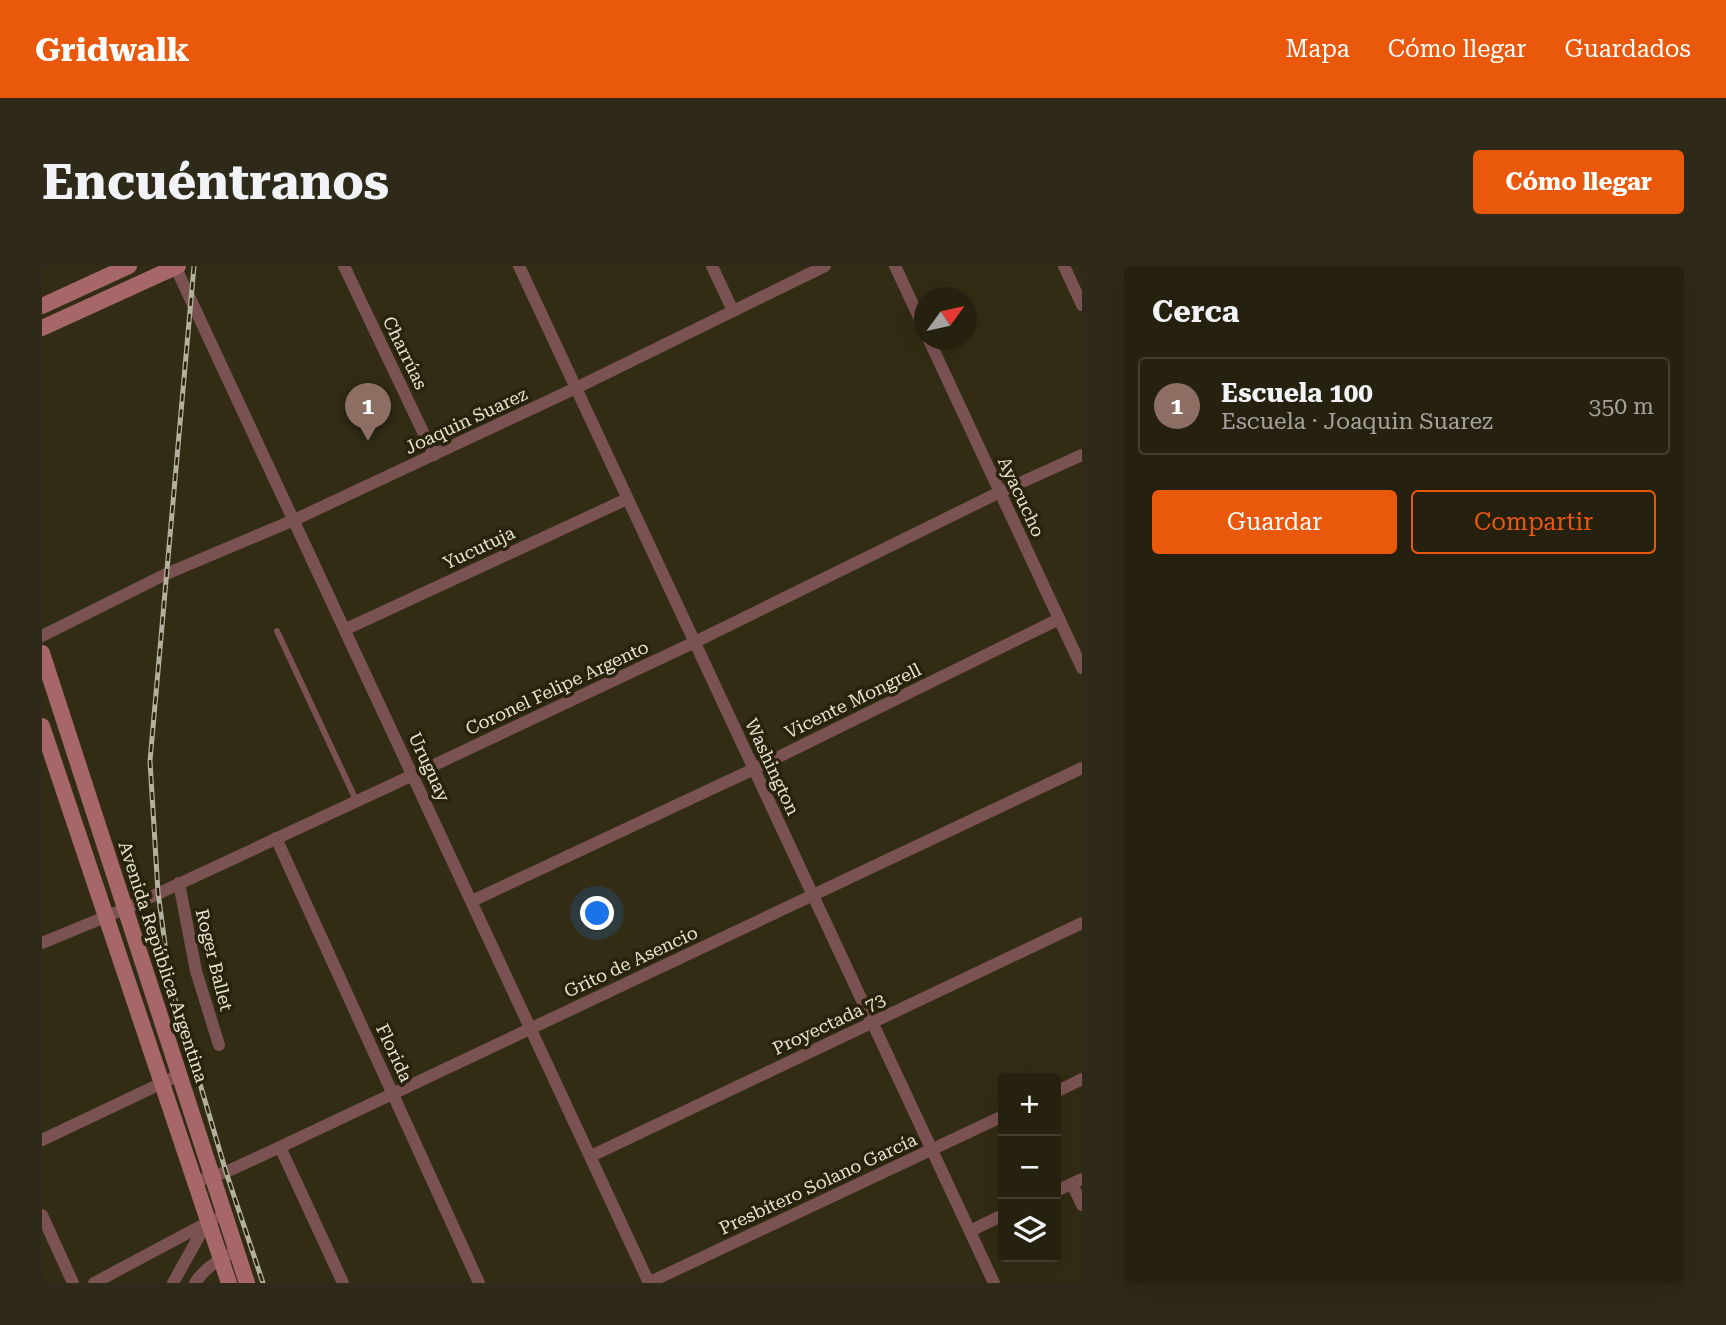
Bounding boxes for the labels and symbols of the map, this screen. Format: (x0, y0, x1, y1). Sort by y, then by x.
north arrow (914, 287, 977, 350)
street label: Charrúas (379, 313, 432, 393)
pin: 1 (345, 383, 391, 441)
street label: Joaquin Suarez (401, 383, 531, 458)
street label: Ayacucho (994, 453, 1049, 540)
street label: Yucutuja (440, 522, 518, 573)
street label: Coronel Felipe Argento (462, 636, 652, 739)
street label: Vicente Mongrell (781, 658, 925, 743)
street label: Washington (741, 715, 804, 819)
street label: Uruguay (404, 729, 455, 805)
street label: Avenida República Argentina (114, 839, 213, 1085)
your location (580, 896, 614, 930)
street label: Roger Ballet (192, 907, 237, 1013)
street label: Grito de Asencio (561, 921, 701, 1002)
street label: Proyectada 73 (769, 988, 889, 1059)
street label: Florida (372, 1020, 417, 1085)
street label: Presbítero Solano García (716, 1128, 920, 1239)

